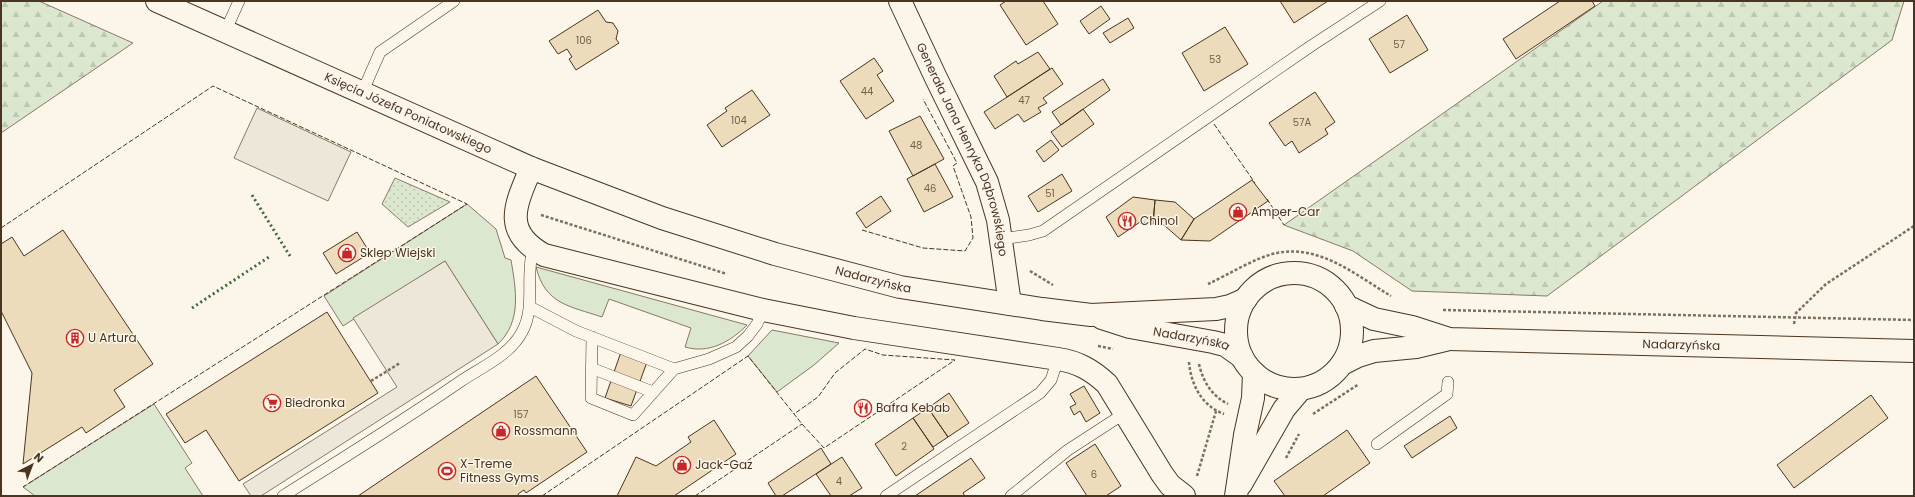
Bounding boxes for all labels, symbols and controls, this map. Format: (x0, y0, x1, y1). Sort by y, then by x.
house number: 106 (576, 33, 592, 48)
house number: 57 (1393, 37, 1405, 52)
street label: Generała Jana Henryka Dąbrowskiego (913, 40, 1012, 258)
house number: 53 (1209, 52, 1221, 67)
street label: Księcia Józefa Poniatowskiego (322, 68, 495, 158)
house number: 44 (861, 84, 873, 99)
house number: 47 (1018, 93, 1030, 108)
house number: 104 (731, 113, 747, 128)
house number: 57A (1293, 115, 1311, 130)
house number: 48 (910, 138, 922, 153)
house number: 46 (924, 181, 936, 196)
house number: 51 (1045, 186, 1055, 201)
shop icon: Amper-Car (1228, 202, 1248, 222)
place label: Amper-Car (1251, 203, 1320, 220)
restaurant icon: Chinol (1117, 211, 1137, 231)
place label: Chinol (1140, 212, 1178, 229)
shop icon: Sklep Wiejski (337, 243, 357, 263)
place label: Sklep Wiejski (360, 244, 435, 261)
street label: Nadarzyńska (834, 261, 912, 297)
street label: Nadarzyńska (1152, 322, 1234, 354)
building icon: U Artura (65, 328, 85, 348)
place label: U Artura (88, 329, 137, 346)
street label: Nadarzyńska (1642, 335, 1720, 354)
supermarket icon: Biedronka (262, 393, 282, 413)
place label: Biedronka (285, 394, 345, 411)
restaurant icon: Bafra Kebab (853, 398, 873, 418)
place label: Bafra Kebab (876, 399, 950, 416)
house number: 157 (514, 407, 529, 422)
shop icon: Rossmann (491, 421, 511, 441)
place label: Rossmann (514, 422, 577, 439)
house number: 2 (901, 439, 907, 454)
north arrow (12, 445, 52, 485)
text: N (30, 449, 47, 466)
place label: X-Treme Fitness Gyms (460, 455, 539, 486)
shop icon: Jack-Gaz (672, 455, 692, 475)
place label: Jack-Gaz (695, 456, 752, 473)
sports icon: X-Treme Fitness Gyms (437, 461, 457, 481)
house number: 6 (1091, 467, 1097, 482)
house number: 4 (836, 474, 842, 489)

